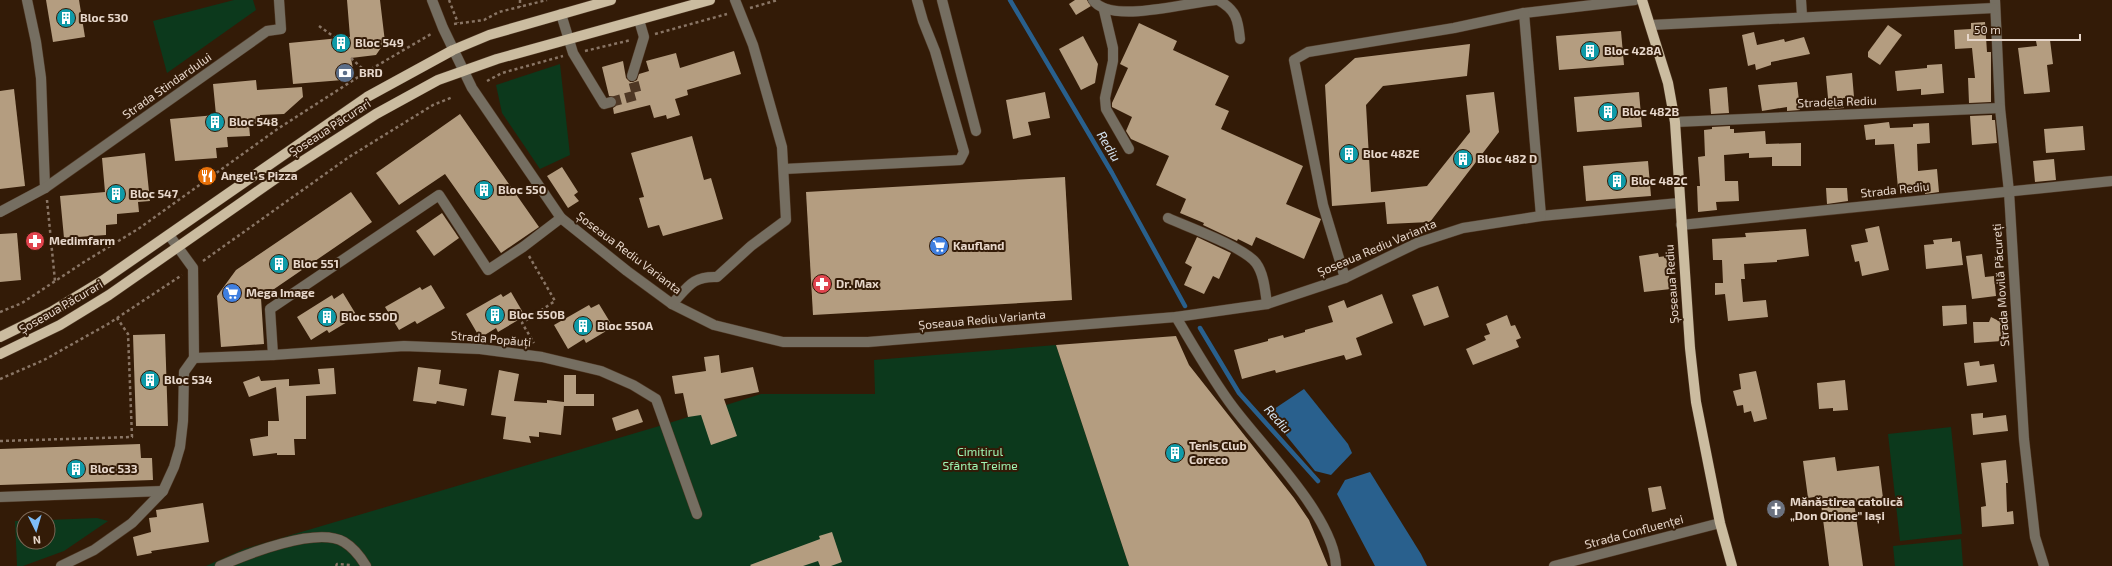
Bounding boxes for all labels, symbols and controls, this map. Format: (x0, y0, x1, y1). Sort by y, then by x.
building icon: Bloc 530 (55, 7, 77, 29)
place label: Bloc 530 (80, 10, 128, 24)
scale bar (1968, 16, 2080, 42)
text: 50 m (1974, 22, 2001, 36)
building icon: Bloc 549 (330, 32, 352, 54)
place label: Bloc 549 (355, 35, 404, 49)
building icon: Bloc 428A (1579, 40, 1601, 62)
place label: Bloc 428A (1604, 43, 1661, 57)
street label: Strada Stindardului (119, 49, 214, 121)
bank icon: BRD (334, 62, 356, 84)
place label: BRD (359, 65, 383, 79)
street label: Stradela Rediu (1797, 93, 1877, 109)
street label: Șoseaua Păcurari (286, 96, 374, 160)
building icon: Bloc 482B (1597, 101, 1619, 123)
place label: Bloc 482B (1622, 104, 1679, 118)
building icon: Bloc 548 (204, 111, 226, 133)
place label: Bloc 548 (229, 114, 278, 128)
water label: Rediu (1094, 128, 1124, 164)
building icon: Bloc 482E (1338, 143, 1360, 165)
place label: Bloc 482E (1363, 146, 1419, 160)
building icon: Bloc 482 D (1452, 148, 1474, 170)
place label: Bloc 482 D (1477, 151, 1537, 165)
restaurant icon: Angel' s Pizza (196, 165, 218, 187)
place label: Angel' s Pizza (221, 168, 298, 182)
building icon: Bloc 482C (1606, 170, 1628, 192)
place label: Bloc 482C (1631, 173, 1688, 187)
street label: Strada Rediu (1860, 178, 1930, 200)
building icon: Bloc 550 (473, 179, 495, 201)
place label: Bloc 550 (498, 182, 546, 196)
building icon: Bloc 547 (105, 183, 127, 205)
place label: Bloc 547 (130, 186, 179, 200)
street label: Șoseaua Rediu Varianta (573, 208, 685, 298)
street label: Șoseaua Rediu Varianta (1315, 216, 1439, 280)
street label: Strada Movilă Păcureți (1989, 223, 2013, 347)
pharmacy icon: Medimfarm (24, 230, 46, 252)
place label: Medimfarm (49, 233, 115, 247)
supermarket icon: Kaufland (928, 235, 950, 257)
place label: Kaufland (953, 238, 1004, 252)
street label: Șoseaua Rediu (1661, 244, 1683, 324)
building icon: Bloc 551 (268, 253, 290, 275)
place label: Bloc 551 (293, 256, 339, 270)
pharmacy icon: Dr. Max (811, 273, 833, 295)
street label: Șoseaua Păcurari (16, 276, 106, 338)
place label: Dr. Max (836, 276, 879, 290)
supermarket icon: Mega Image (221, 282, 243, 304)
place label: Mega Image (246, 285, 315, 299)
building icon: Bloc 550B (484, 304, 506, 326)
building icon: Bloc 550D (316, 306, 338, 328)
street label: Șoseaua Rediu Varianta (918, 306, 1046, 334)
place label: Bloc 550B (509, 307, 565, 321)
place label: Bloc 550D (341, 309, 397, 323)
building icon: Bloc 550A (572, 315, 594, 337)
place label: Bloc 550A (597, 318, 653, 332)
street label: Strada Popăuți (450, 328, 532, 350)
building icon: Bloc 534 (139, 369, 161, 391)
place label: Bloc 534 (164, 372, 213, 386)
water label: Rediu (1261, 401, 1295, 437)
place label: Tenis Club Coreco (1189, 438, 1247, 466)
building icon: Tenis Club Coreco (1164, 442, 1186, 464)
park label: Cimitirul Sfânta Treime (942, 444, 1018, 472)
building icon: Bloc 533 (65, 458, 87, 480)
place label: Bloc 533 (90, 461, 138, 475)
place label: Mănăstirea catolică „Don Orione” Iași (1790, 494, 1903, 524)
church icon: Mănăstirea catolică „Don Orione” Iași (1765, 498, 1787, 520)
north arrow (16, 510, 56, 550)
street label: Strada Confluenței (1583, 511, 1685, 553)
text: N (32, 534, 41, 547)

